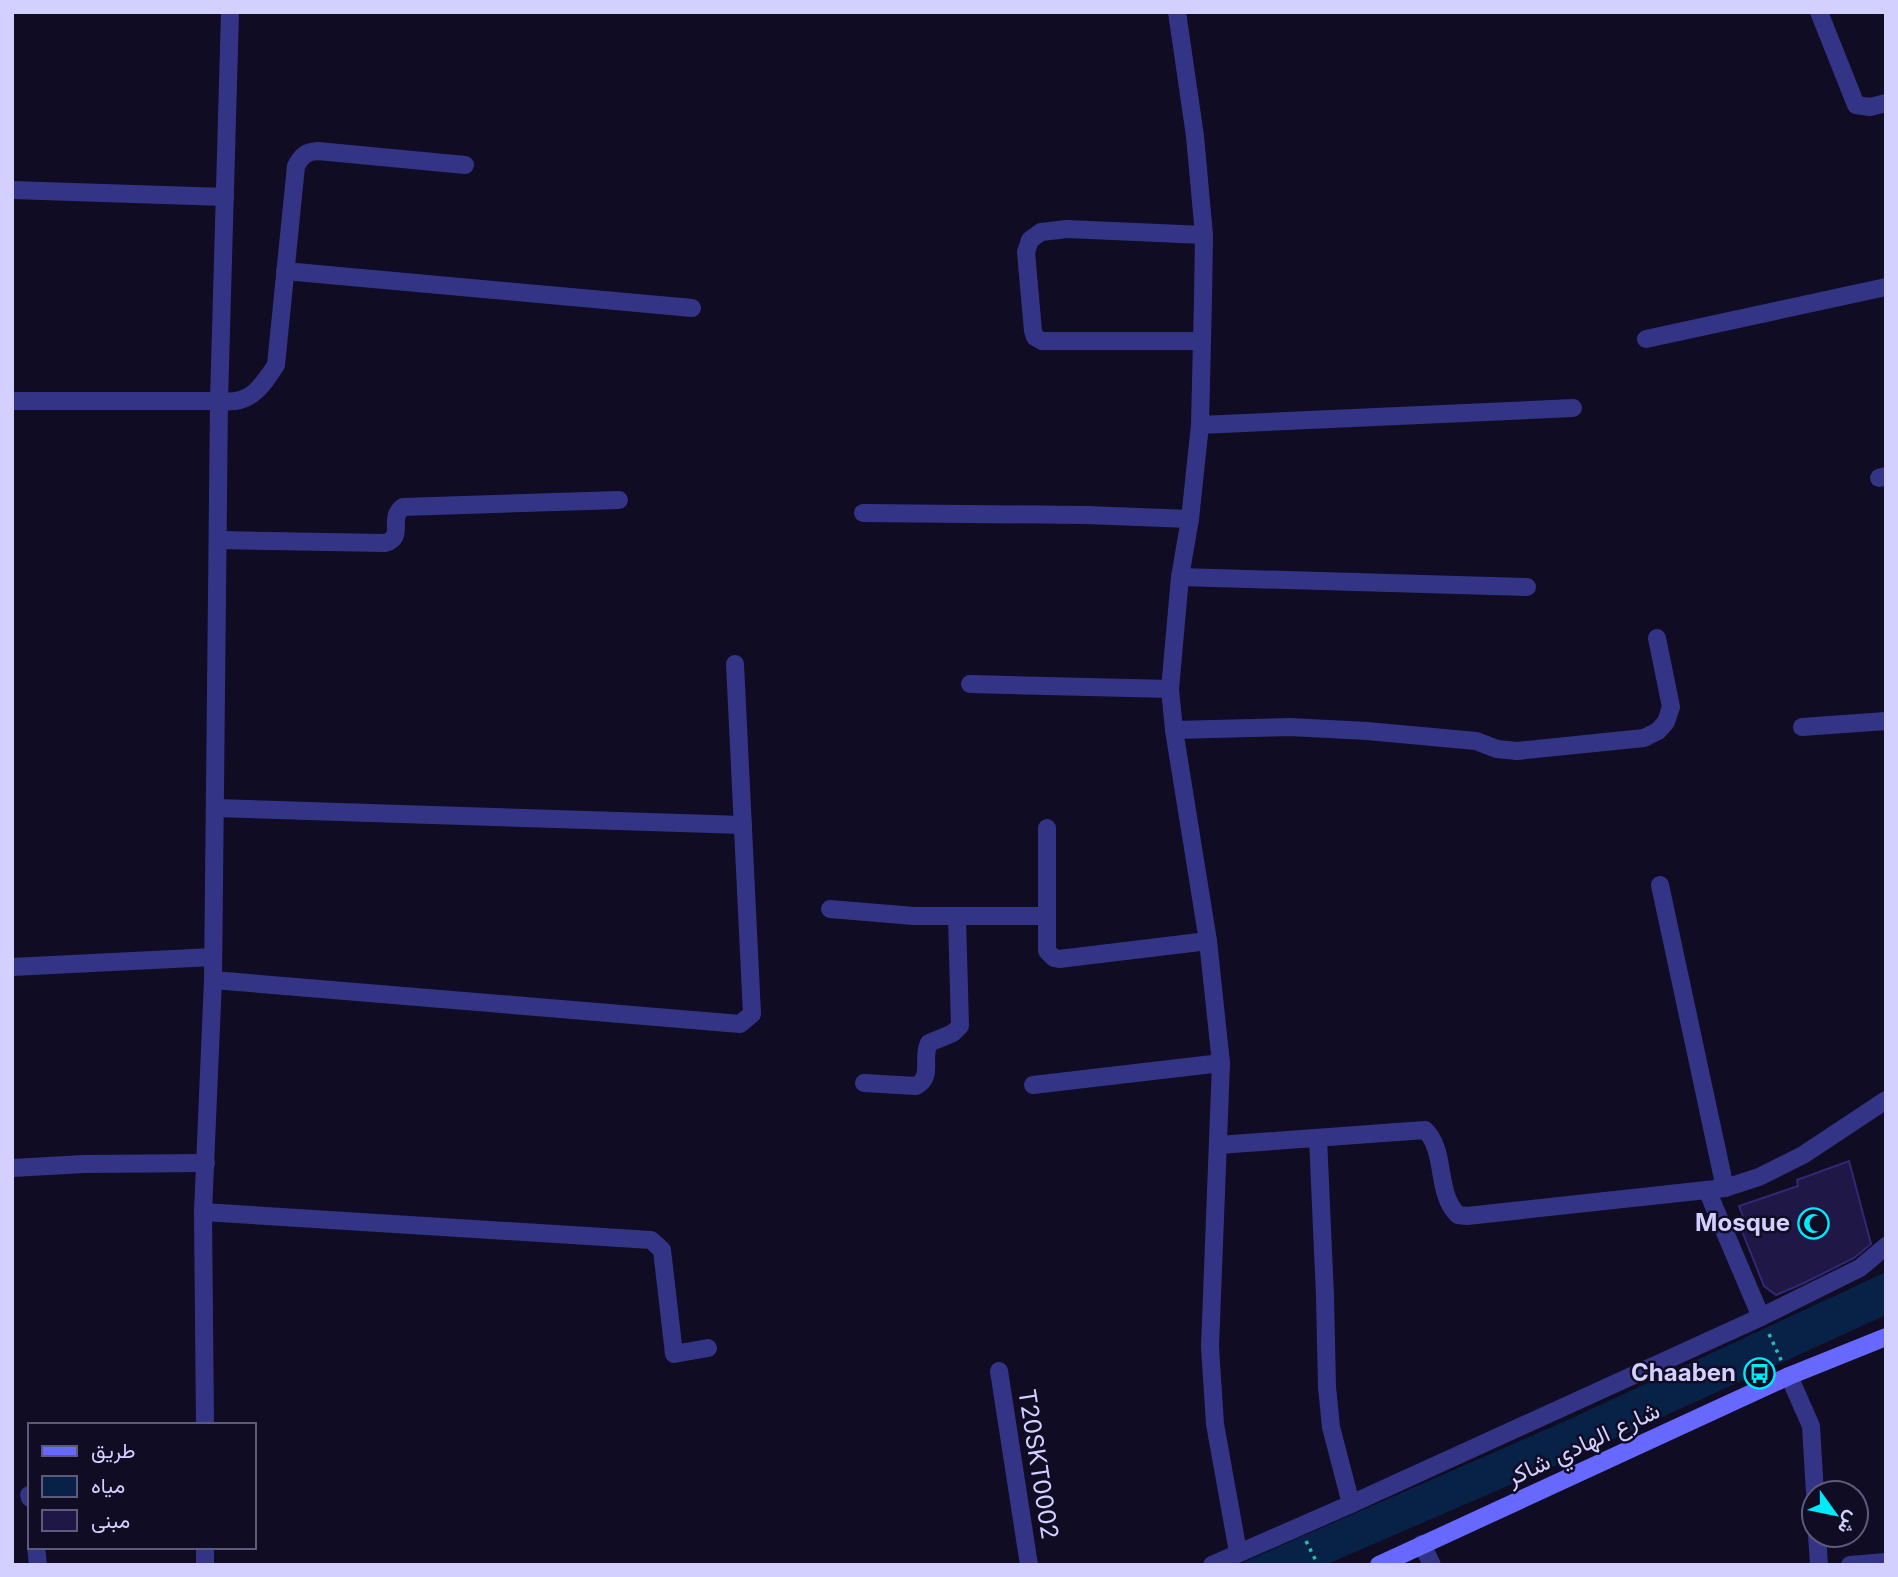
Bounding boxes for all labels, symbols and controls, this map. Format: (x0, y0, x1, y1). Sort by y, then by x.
mosque icon: Mosque (1796, 1206, 1830, 1240)
place label: Mosque (1695, 1208, 1790, 1237)
bus stop icon: Chaaben (1742, 1356, 1776, 1390)
place label: Chaaben (1631, 1358, 1736, 1387)
street label: T20SKT0002 (1012, 1387, 1065, 1541)
street label: شارع الهادي شاكر (1501, 1395, 1666, 1497)
legend (28, 1423, 256, 1549)
text: طريق (91, 1438, 136, 1464)
text: مياه (91, 1473, 125, 1498)
north arrow (1800, 1479, 1870, 1549)
text: ش (1833, 1507, 1865, 1539)
text: مبنى (91, 1508, 130, 1533)

